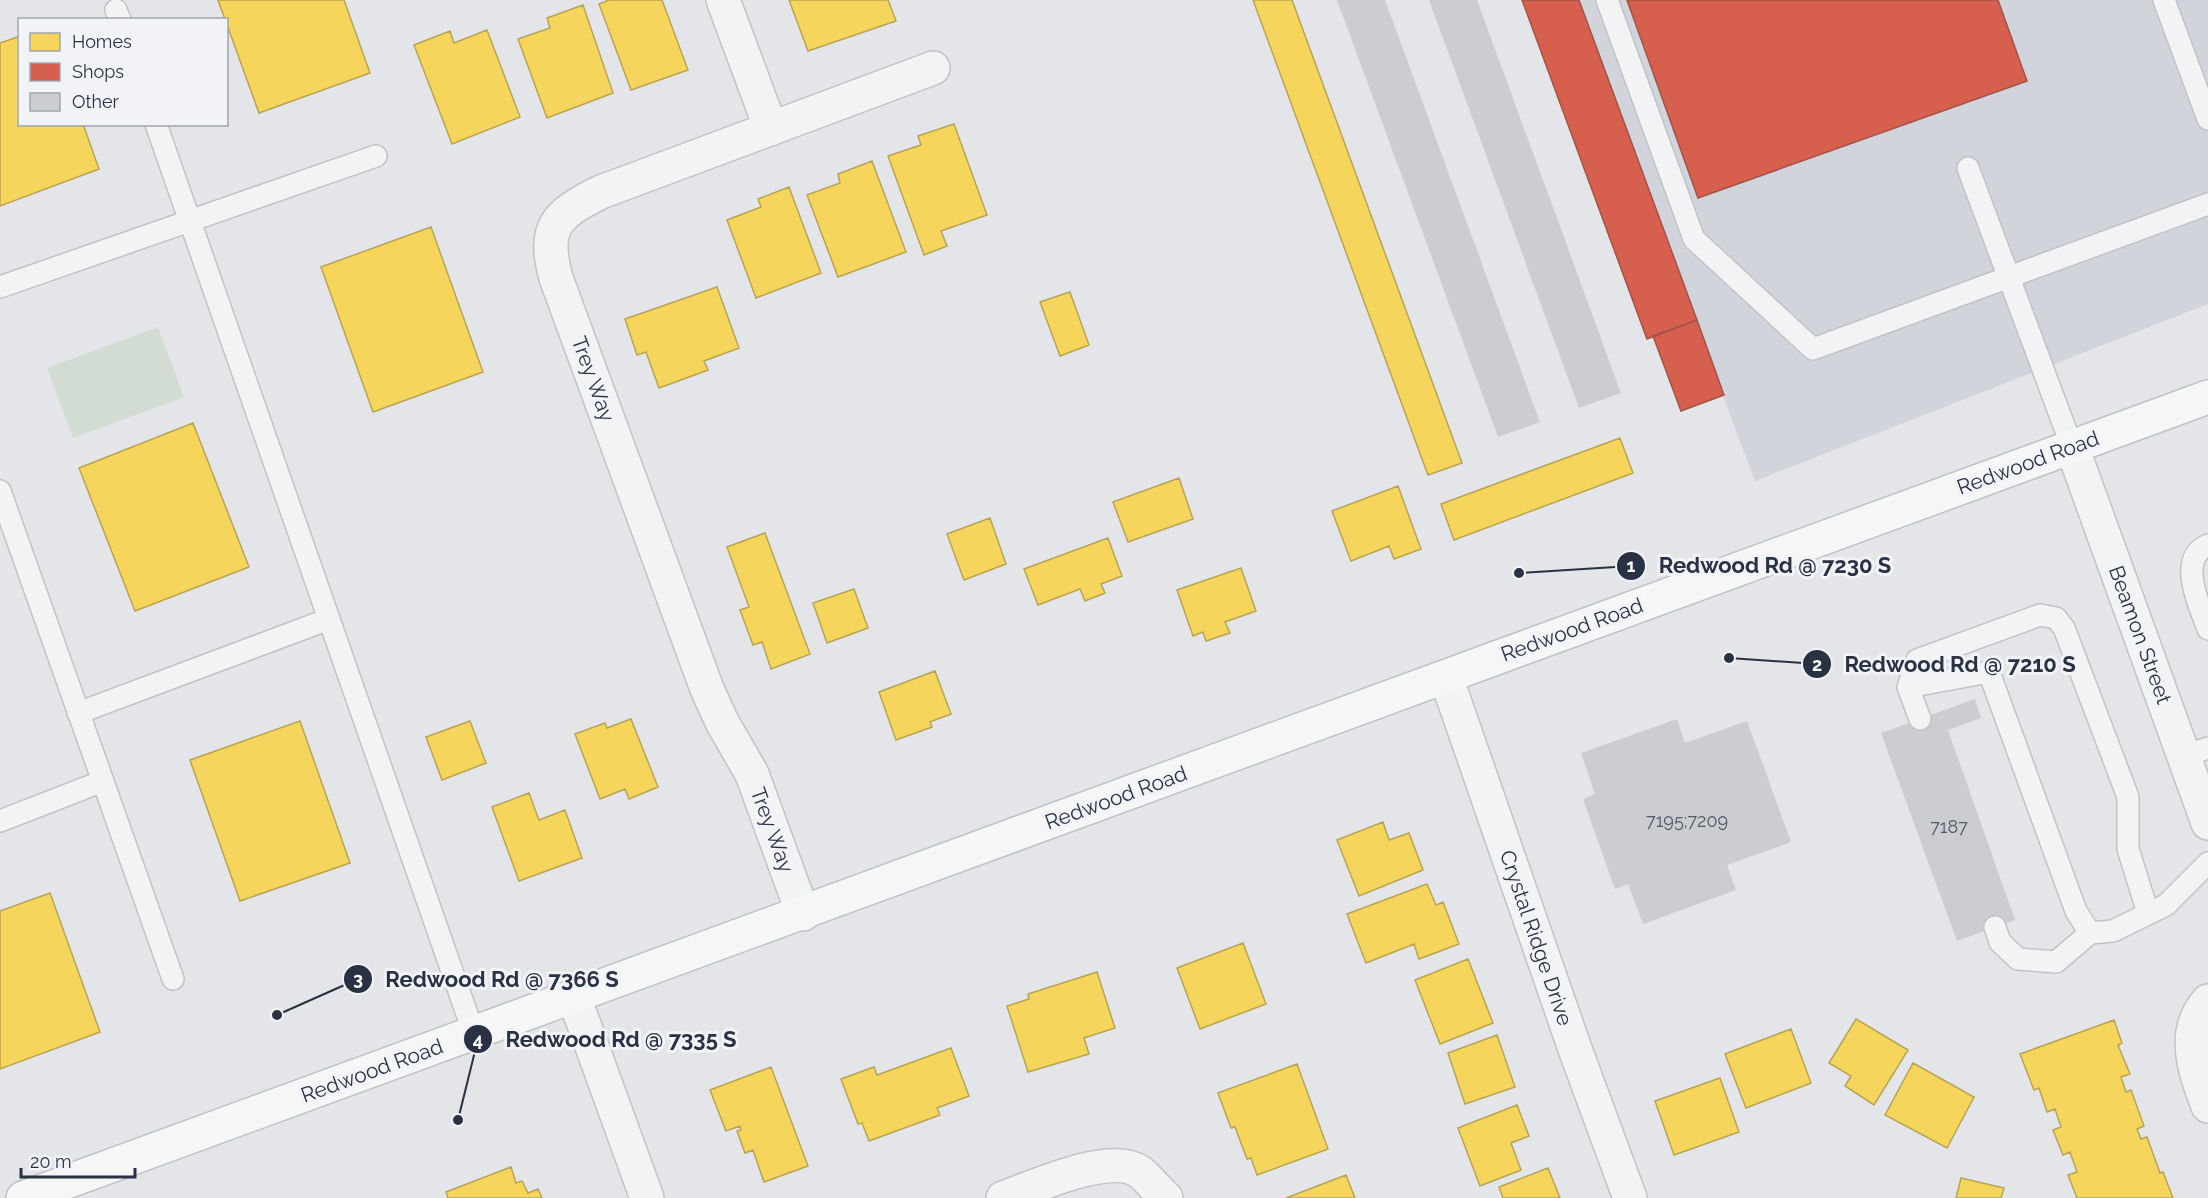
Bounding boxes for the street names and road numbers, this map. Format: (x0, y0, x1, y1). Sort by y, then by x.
street label: Trey Way (567, 333, 620, 425)
street label: Redwood Road (1953, 425, 2102, 500)
street label: Beamon Street (2104, 562, 2177, 707)
street label: Redwood Road (1497, 592, 1646, 667)
street label: Redwood Road (1041, 760, 1190, 835)
street label: Trey Way (746, 784, 799, 876)
street label: Crystal Ridge Drive (1495, 847, 1578, 1029)
street label: Redwood Road (297, 1033, 446, 1108)

